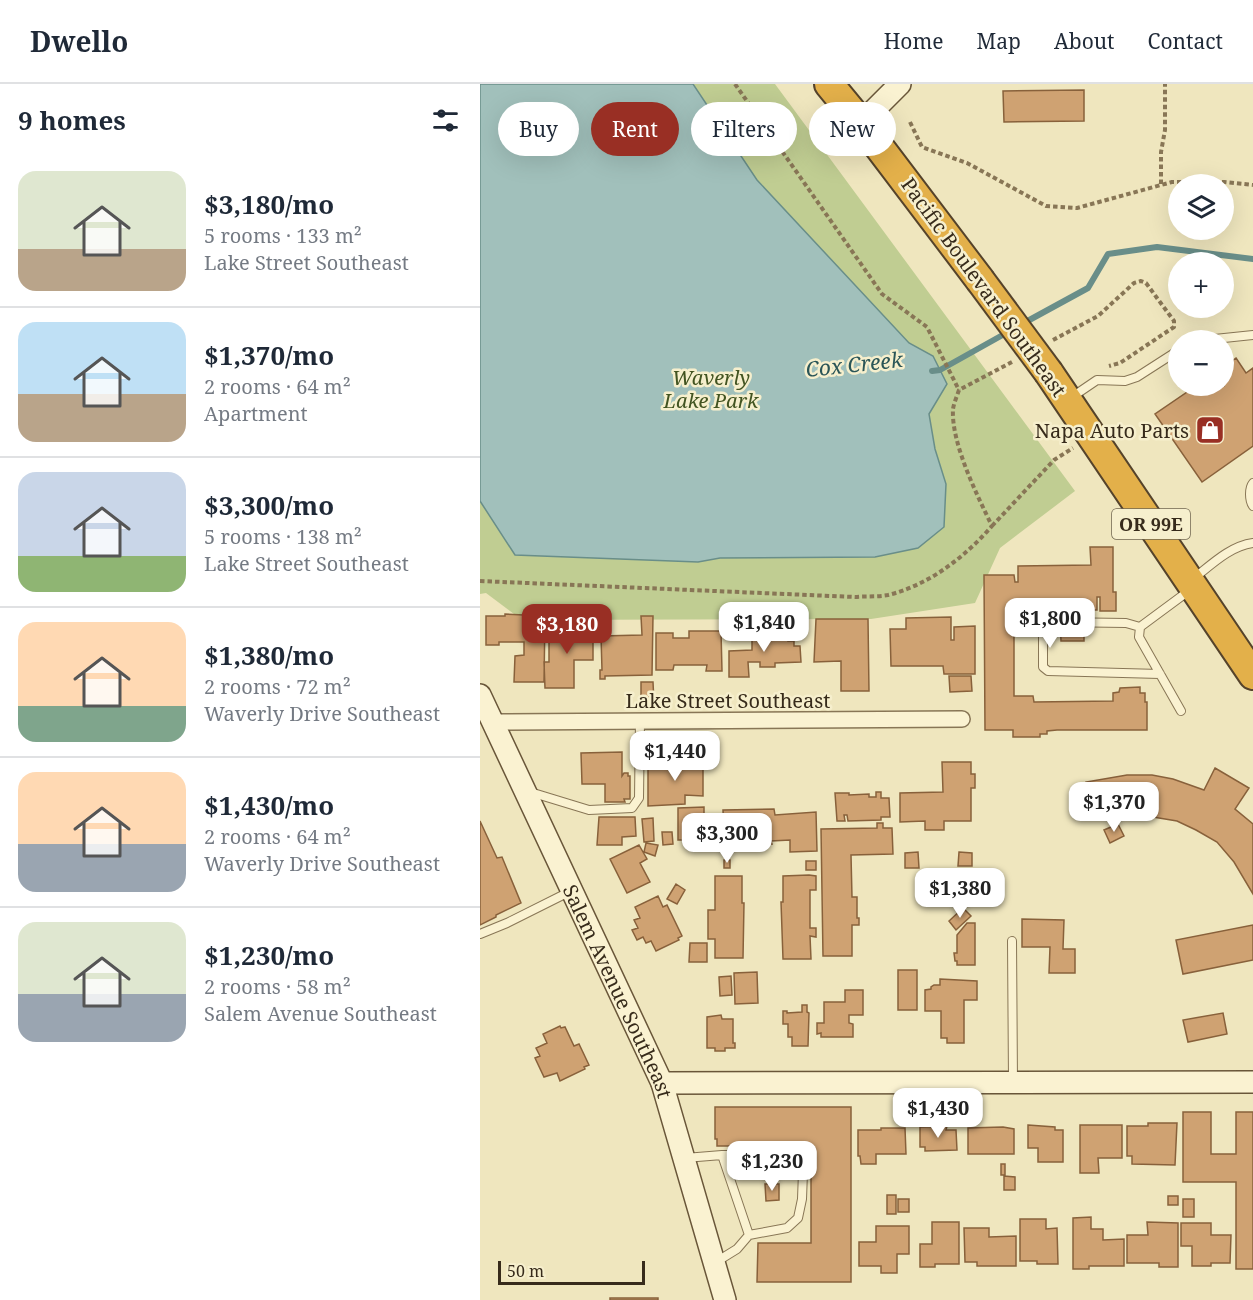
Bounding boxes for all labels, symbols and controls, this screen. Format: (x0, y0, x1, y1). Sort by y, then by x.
text: Dwello (30, 22, 128, 60)
text: Home (884, 27, 944, 55)
text: Map (977, 27, 1021, 55)
text: About (1054, 27, 1115, 55)
text: Contact (1148, 27, 1223, 55)
text: 9 homes (18, 102, 126, 138)
chip: Buy (498, 102, 579, 156)
chip: Rent (591, 102, 679, 156)
chip: Filters (691, 102, 797, 156)
chip: New (809, 102, 896, 156)
icon: filters (429, 104, 462, 137)
street label: Pacific Boulevard Southeast (895, 172, 1073, 402)
map controls (1168, 174, 1234, 396)
button: layers (1168, 174, 1234, 240)
text: $3,180/mo (204, 186, 334, 222)
icon: home (66, 195, 138, 267)
text: 5 rooms · 133 m² (204, 222, 362, 249)
text: Lake Street Southeast (204, 249, 409, 276)
button: + (1168, 252, 1234, 318)
button: − (1168, 330, 1234, 396)
text: $1,370/mo (204, 337, 334, 373)
water label: Cox Creek (804, 345, 905, 383)
icon: home (66, 346, 138, 418)
park label: Waverly Lake Park (663, 364, 759, 414)
text: 2 rooms · 64 m² (204, 373, 351, 400)
text: Apartment (204, 400, 308, 427)
shop icon: Napa Auto Parts (1194, 414, 1226, 446)
place label: Napa Auto Parts (1035, 417, 1189, 444)
text: $3,300/mo (204, 487, 334, 523)
icon: home (66, 496, 138, 568)
road number: OR 99E (1112, 509, 1190, 539)
text: 5 rooms · 138 m² (204, 523, 362, 550)
text: Lake Street Southeast (204, 550, 409, 577)
pin: $1,800 (1001, 598, 1099, 649)
pin: $1,840 (715, 602, 813, 653)
pin: $3,180 (518, 604, 616, 655)
text: $1,800 (1019, 604, 1081, 631)
text: $1,840 (733, 608, 795, 635)
text: $3,180 (536, 610, 598, 637)
text: $1,380/mo (204, 637, 334, 673)
icon: home (66, 646, 138, 718)
text: 2 rooms · 72 m² (204, 673, 351, 700)
street label: Lake Street Southeast (626, 687, 830, 714)
text: Waverly Drive Southeast (204, 700, 440, 727)
pin: $1,440 (626, 731, 724, 782)
text: $1,440 (644, 737, 706, 764)
pin: $1,370 (1065, 782, 1163, 833)
text: $1,430/mo (204, 787, 334, 823)
text: $1,370 (1083, 788, 1145, 815)
icon: home (66, 796, 138, 868)
pin: $3,300 (678, 813, 776, 864)
text: $3,300 (696, 819, 758, 846)
text: 2 rooms · 64 m² (204, 823, 351, 850)
text: Waverly Drive Southeast (204, 850, 440, 877)
pin: $1,380 (911, 868, 1009, 919)
text: $1,380 (929, 874, 991, 901)
street label: Salem Avenue Southeast (557, 880, 679, 1101)
text: $1,230/mo (204, 937, 334, 973)
icon: home (66, 946, 138, 1018)
text: 2 rooms · 58 m² (204, 973, 351, 1000)
text: Salem Avenue Southeast (204, 1000, 437, 1027)
pin: $1,430 (889, 1088, 987, 1139)
text: $1,430 (907, 1094, 969, 1121)
pin: $1,230 (723, 1141, 821, 1192)
text: $1,230 (741, 1147, 803, 1174)
scale bar (498, 1258, 645, 1286)
text: 50 m (507, 1260, 544, 1282)

